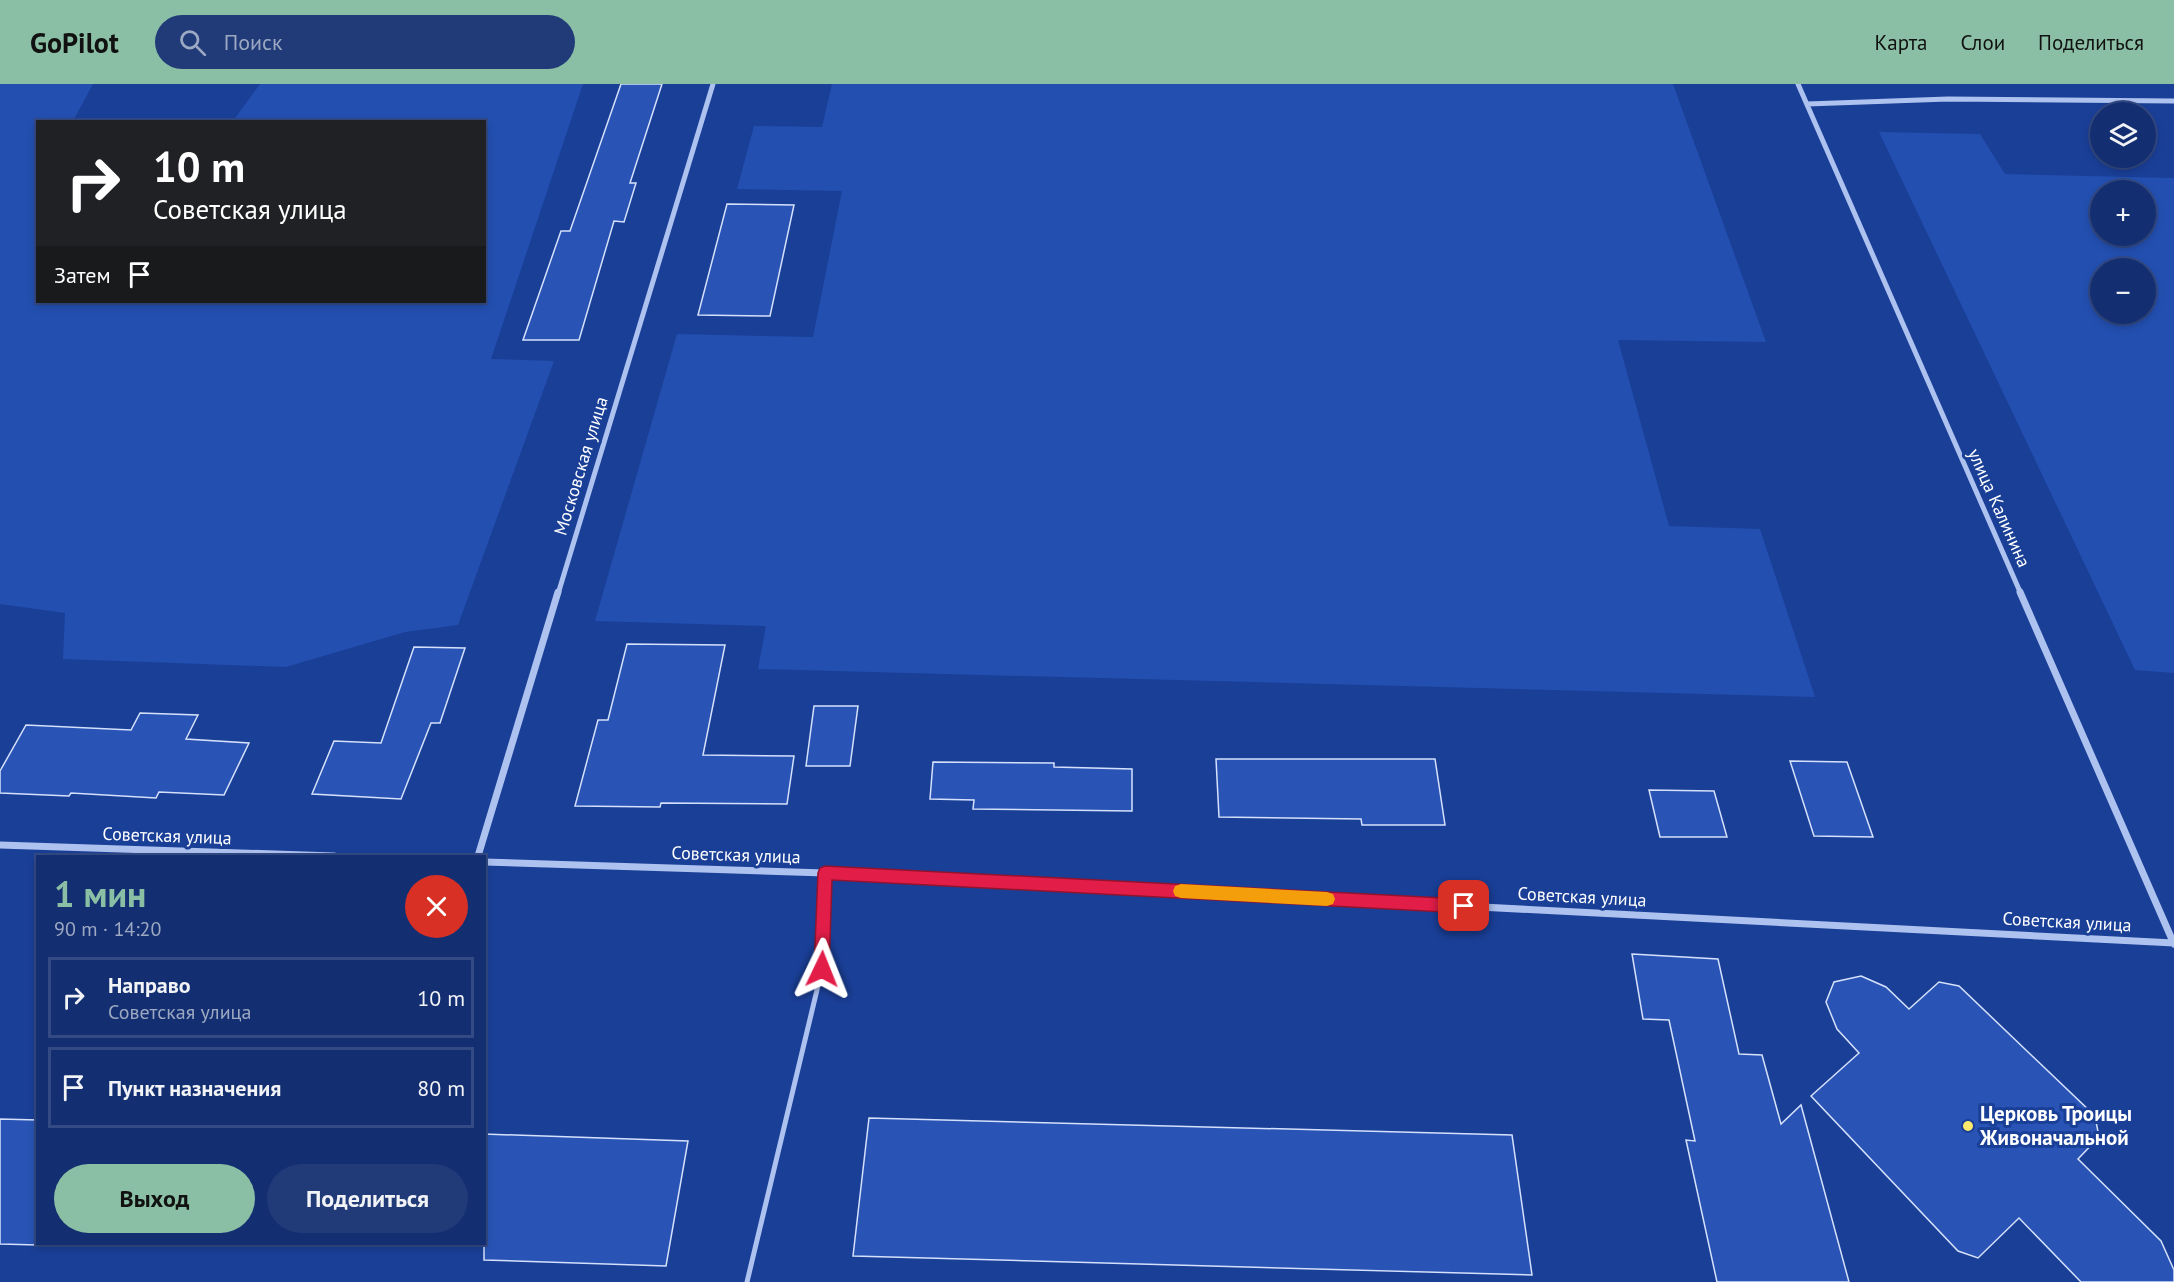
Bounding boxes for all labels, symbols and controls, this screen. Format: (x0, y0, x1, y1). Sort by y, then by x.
search box (155, 15, 575, 69)
text: GoPilot (30, 24, 119, 61)
icon: search (176, 26, 209, 59)
text: Поиск (224, 28, 282, 56)
text: Карта (1874, 29, 1927, 56)
text: Слои (1960, 29, 2005, 56)
text: Поделиться (2038, 29, 2144, 56)
map controls (2090, 102, 2156, 324)
button: layers (2090, 102, 2156, 168)
text: 10 m (153, 139, 245, 194)
icon: right (54, 144, 132, 222)
button: + (2090, 180, 2156, 246)
text: Советская улица (153, 192, 347, 226)
icon: arrive (123, 258, 156, 291)
button: − (2090, 258, 2156, 324)
text: Затем (54, 261, 111, 289)
street label: Московская улица (548, 394, 613, 538)
street label: улица Калинина (1963, 445, 2036, 571)
street label: Советская улица (102, 822, 232, 849)
street label: Советская улица (671, 841, 801, 868)
text: 1 мин (54, 870, 146, 917)
button: close (405, 875, 468, 938)
pin (1438, 880, 1489, 931)
street label: Советская улица (1517, 882, 1647, 911)
icon: arrive (1447, 889, 1480, 922)
street label: Советская улица (2002, 907, 2132, 936)
text: 90 m · 14:20 (54, 916, 161, 942)
position arrow (790, 937, 854, 1001)
text: Направо (108, 971, 191, 999)
icon: right (57, 981, 90, 1014)
text: 10 m (417, 984, 465, 1012)
text: Советская улица (108, 999, 251, 1025)
icon: arrive (57, 1071, 90, 1104)
text: Пункт назначения (108, 1074, 281, 1102)
text: 80 m (417, 1074, 465, 1102)
place label: Церковь Троицы Живоначальной (1979, 1100, 2132, 1151)
marker: Церковь Троицы Живоначальной (1961, 1119, 1975, 1133)
button: Выход (54, 1164, 255, 1233)
button: Поделиться (267, 1164, 468, 1233)

